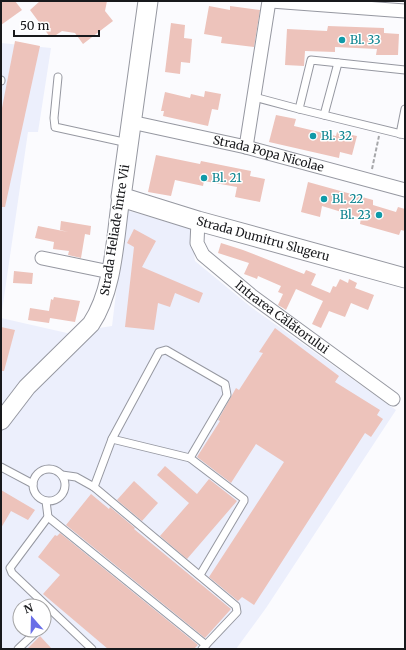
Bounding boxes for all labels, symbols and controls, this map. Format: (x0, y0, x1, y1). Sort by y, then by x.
scale bar (14, 12, 99, 38)
text: 50 m (20, 18, 49, 33)
place label: Bl. 33 (350, 32, 381, 47)
marker: Bl. 33 (337, 35, 347, 45)
place label: Bl. 32 (321, 128, 352, 143)
marker: Bl. 32 (308, 131, 318, 141)
street label: Strada Popa Nicolae (212, 132, 326, 175)
street label: Strada Heliade între Vii (97, 163, 132, 297)
place label: Bl. 21 (212, 170, 242, 185)
marker: Bl. 21 (199, 173, 209, 183)
place label: Bl. 22 (332, 191, 363, 206)
marker: Bl. 22 (319, 194, 329, 204)
place label: Bl. 23 (340, 207, 371, 222)
marker: Bl. 23 (374, 210, 384, 220)
street label: Strada Dumitru Slugeru (195, 213, 332, 264)
street label: Intrarea Călătorului (232, 277, 332, 357)
north arrow (12, 598, 52, 638)
text: N (22, 600, 35, 617)

